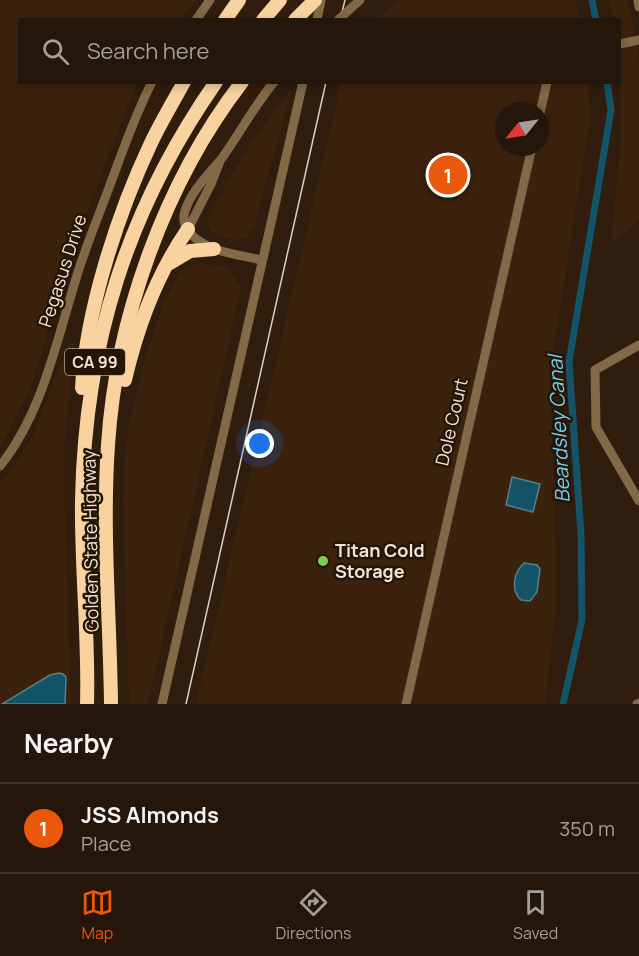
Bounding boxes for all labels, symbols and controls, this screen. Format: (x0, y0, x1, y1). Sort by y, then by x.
search box (18, 18, 621, 84)
icon: search (39, 35, 72, 68)
text: Search here (87, 36, 209, 66)
north arrow (495, 102, 549, 156)
pin: 1 (428, 152, 468, 198)
street label: Pegasus Drive (33, 211, 92, 330)
road number: CA 99 (65, 349, 125, 375)
water label: Beardsley Canal (541, 352, 576, 504)
street label: Dole Court (429, 376, 473, 468)
your location (245, 429, 274, 458)
street label: Golden State Highway (76, 449, 104, 632)
place label: Titan Cold Storage (335, 538, 425, 583)
marker: Titan Cold Storage (316, 554, 330, 568)
text: Nearby (24, 725, 113, 761)
text: JSS Almonds (81, 800, 219, 830)
text: 1 (39, 815, 48, 842)
text: 350 m (559, 815, 615, 842)
text: Place (81, 830, 131, 857)
tab: Map (81, 886, 114, 944)
tab: Directions (276, 886, 351, 944)
tab: Saved (513, 886, 558, 944)

